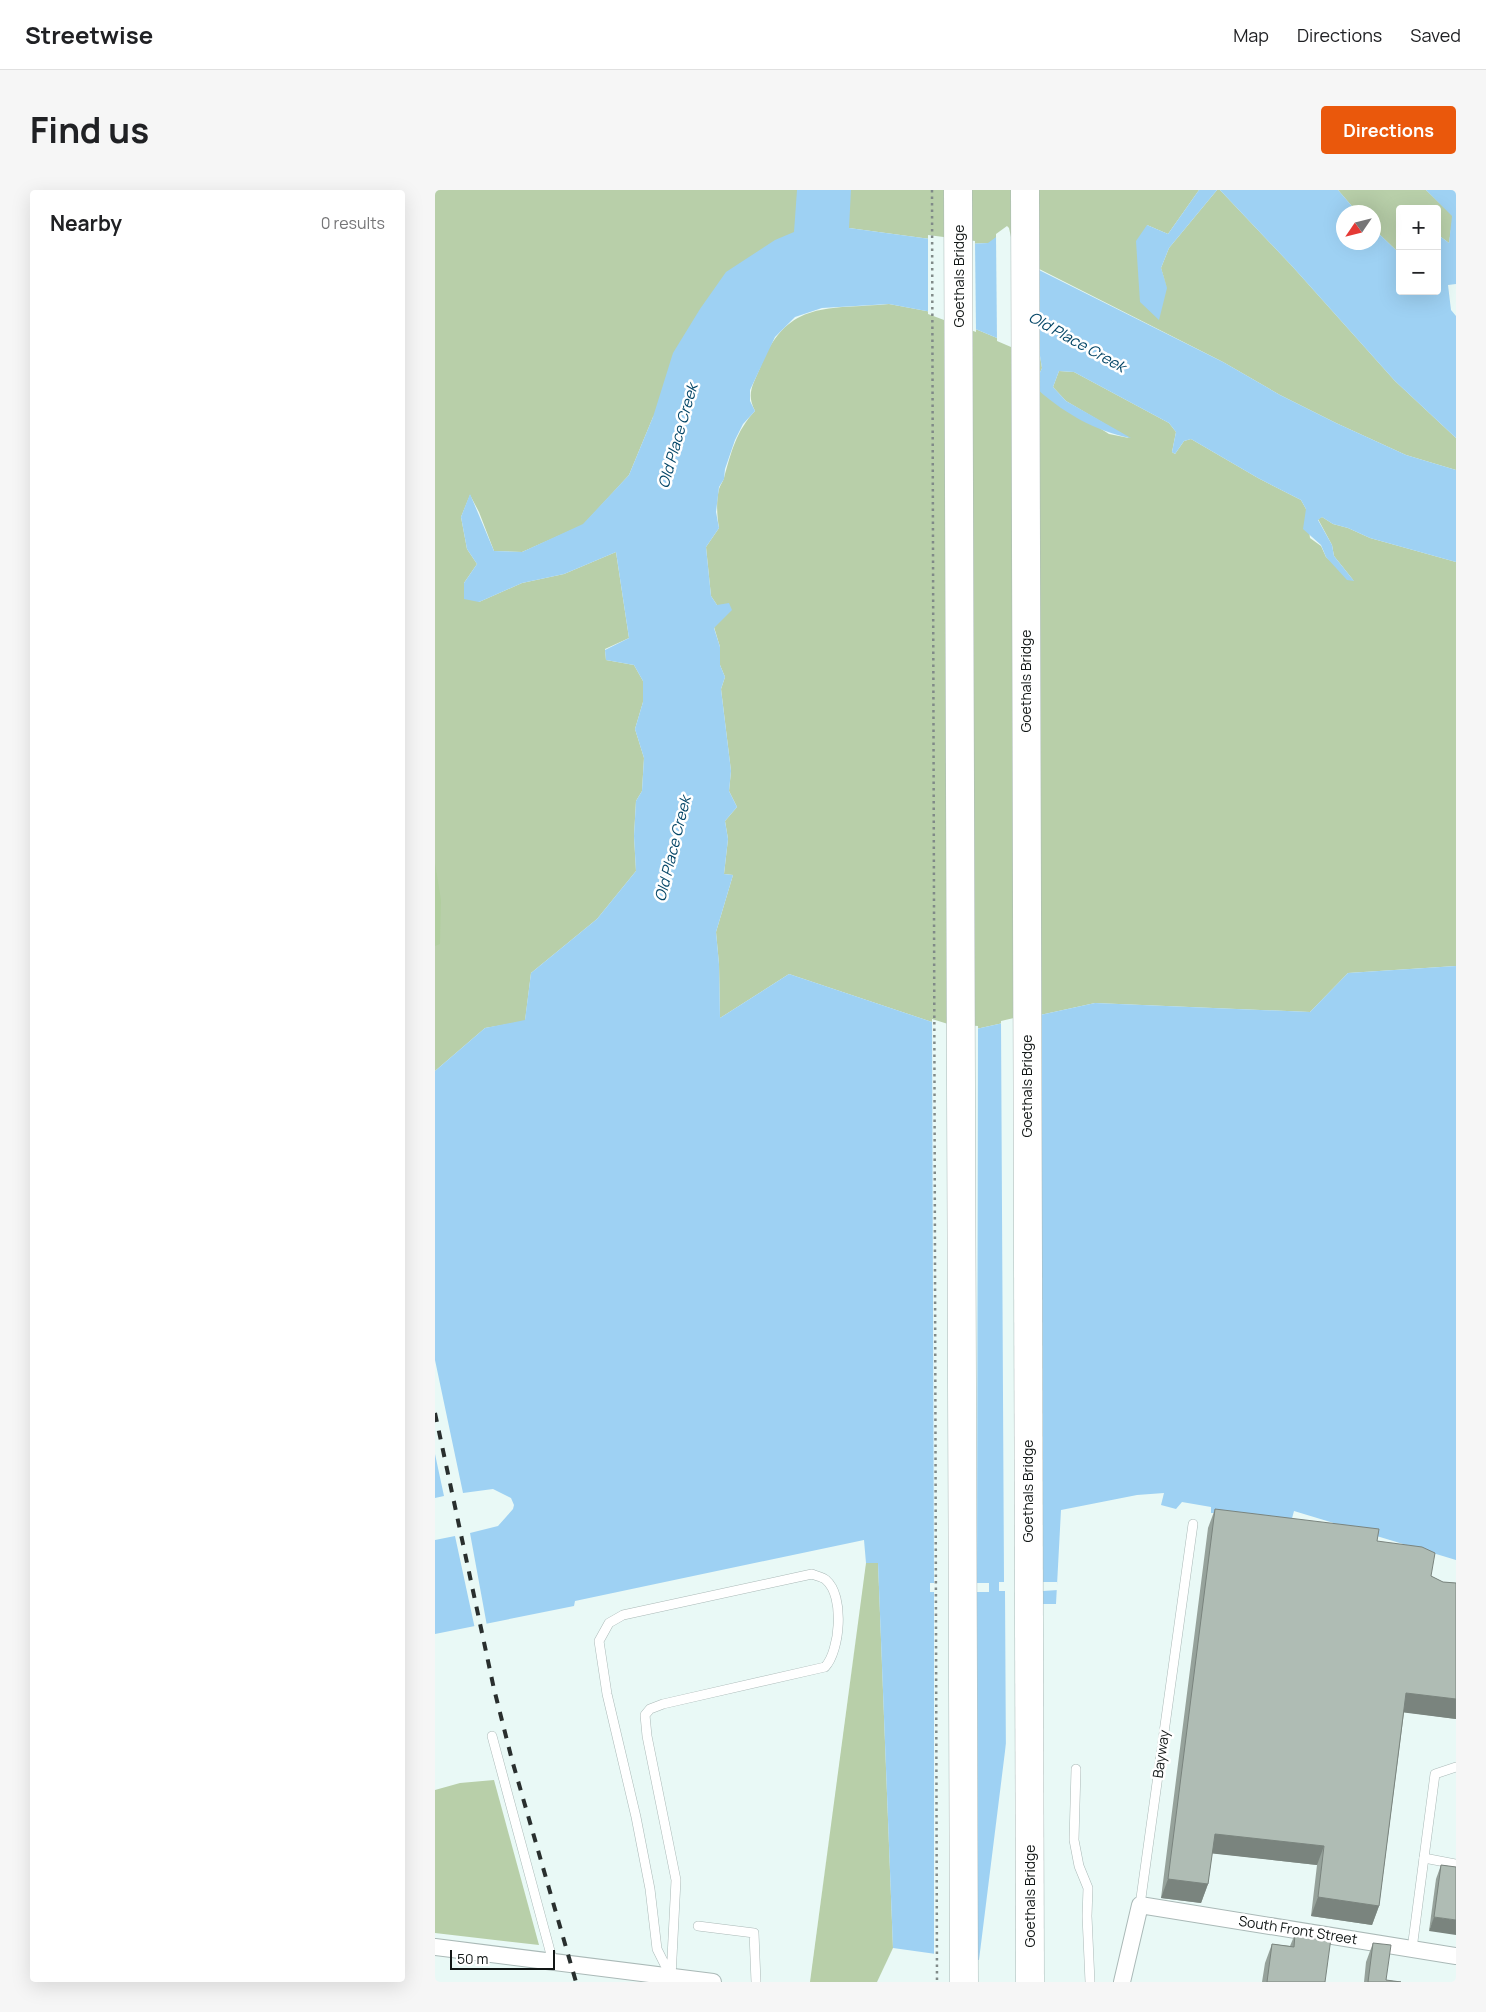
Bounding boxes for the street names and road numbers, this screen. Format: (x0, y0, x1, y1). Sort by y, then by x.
street label: Goethals Bridge (949, 224, 968, 328)
street label: Goethals Bridge (1016, 629, 1035, 733)
street label: Goethals Bridge (1017, 1034, 1036, 1138)
street label: Goethals Bridge (1018, 1439, 1037, 1543)
street label: Bayway (1148, 1728, 1173, 1779)
street label: Goethals Bridge (1020, 1844, 1039, 1948)
street label: South Front Street (1237, 1911, 1359, 1948)

